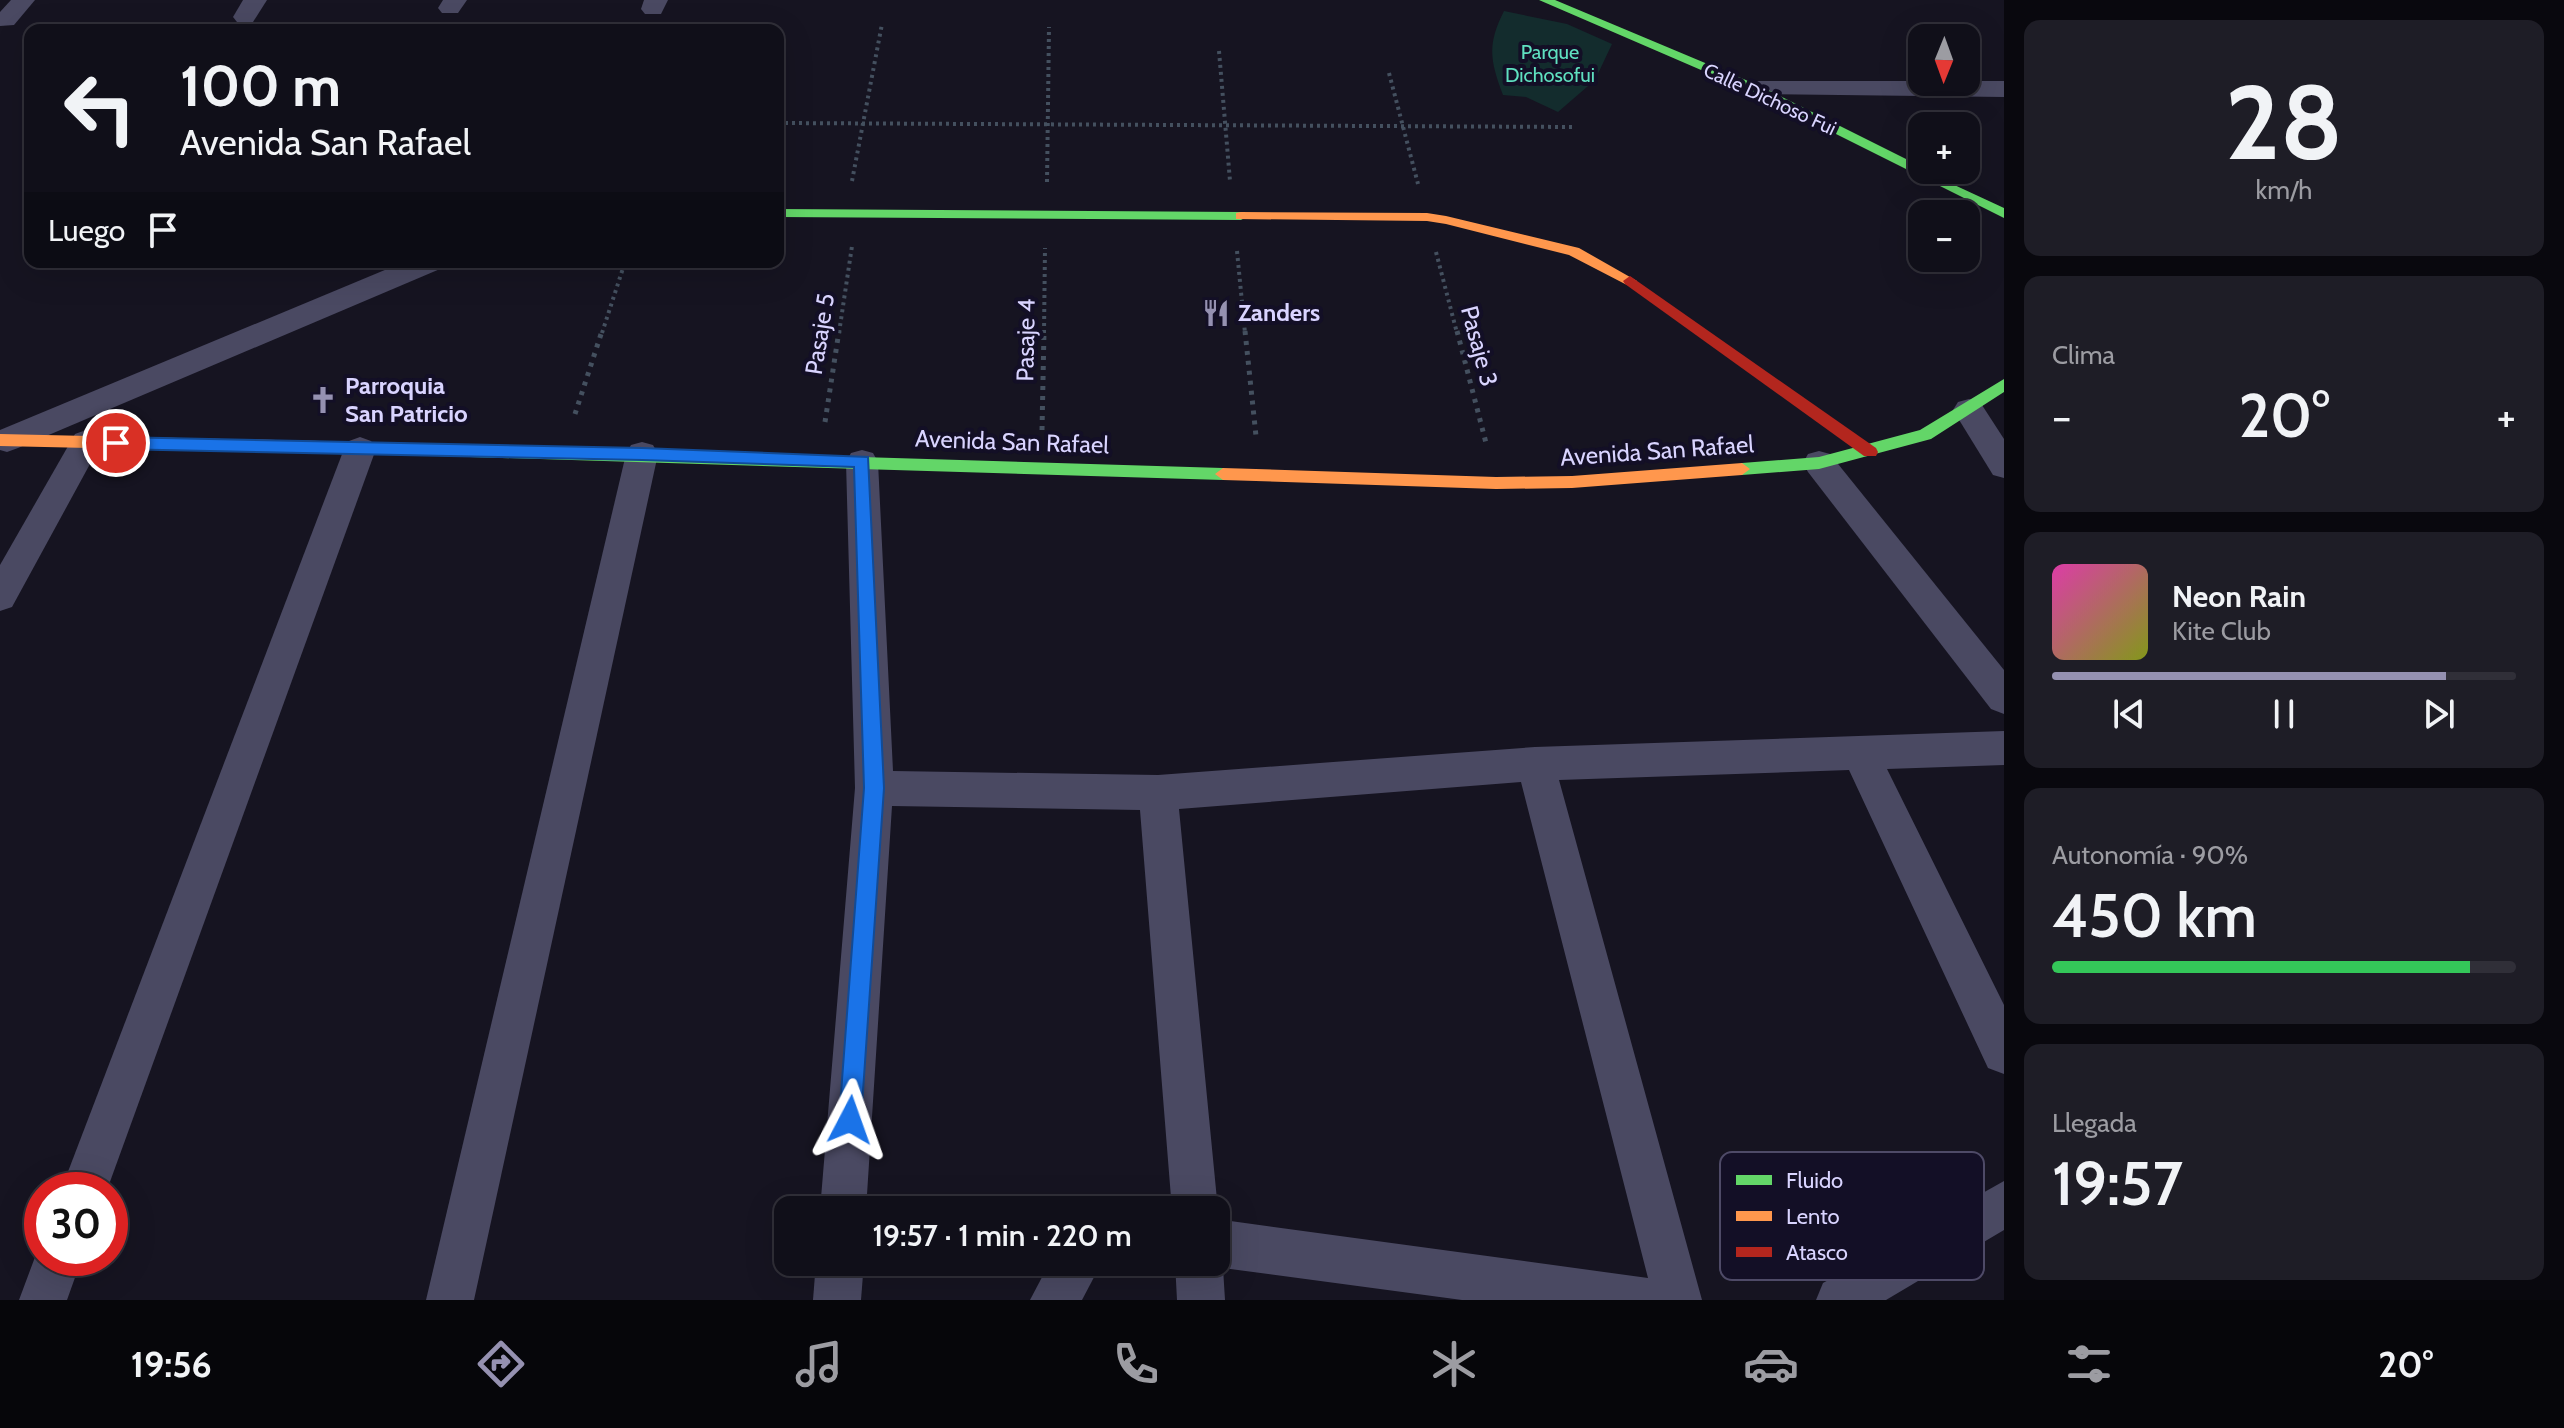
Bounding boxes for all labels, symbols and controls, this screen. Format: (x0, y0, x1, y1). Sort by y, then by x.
north arrow (1908, 24, 1980, 96)
map controls (1908, 24, 1980, 272)
park label: Parque Dichosofui (1505, 40, 1595, 87)
text: 100 m (180, 52, 341, 120)
icon: left (48, 56, 152, 160)
street label: Calle Dichoso Fui (1700, 58, 1840, 140)
text: 28 (2225, 59, 2343, 185)
button: + (1908, 112, 1980, 184)
text: Avenida San Rafael (180, 120, 471, 164)
text: km/h (2256, 174, 2312, 206)
button: − (1908, 200, 1980, 272)
icon: arrive (141, 208, 185, 252)
text: Luego (48, 212, 125, 249)
street label: Pasaje 5 (799, 291, 840, 377)
street label: Pasaje 4 (1010, 298, 1041, 382)
restaurant icon: Zanders (1201, 298, 1231, 328)
place label: Zanders (1238, 298, 1320, 327)
street label: Pasaje 3 (1455, 302, 1504, 389)
text: Clima (2052, 339, 2115, 371)
place label: Parroquia San Patricio (345, 371, 468, 428)
text: 20° (2238, 379, 2330, 452)
church icon: Parroquia San Patricio (308, 385, 338, 415)
text: − (2052, 390, 2071, 443)
text: + (2497, 390, 2516, 443)
pin (82, 409, 150, 477)
icon: arrive (94, 421, 138, 465)
street label: Avenida San Rafael (915, 424, 1110, 459)
street label: Avenida San Rafael (1559, 429, 1755, 472)
text: Neon Rain (2172, 578, 2306, 615)
text: Kite Club (2172, 615, 2271, 647)
icon: previous (2107, 692, 2151, 736)
icon: pause (2262, 692, 2306, 736)
icon: next (2417, 692, 2461, 736)
text: Autonomía · 90% (2052, 839, 2248, 871)
text: 450 km (2052, 879, 2257, 952)
position arrow (808, 1078, 892, 1162)
text: Llegada (2052, 1107, 2137, 1139)
text: 19:57 (2052, 1147, 2183, 1220)
legend (1720, 1152, 1984, 1280)
text: Fluido (1786, 1167, 1843, 1194)
speed limit sign: 30 (24, 1172, 128, 1276)
text: Lento (1786, 1203, 1840, 1230)
text: 19:57 · 1 min · 220 m (872, 1217, 1132, 1254)
text: Atasco (1786, 1239, 1848, 1266)
icon: directions (473, 1336, 529, 1392)
icon: music (791, 1336, 847, 1392)
icon: phone (1108, 1336, 1164, 1392)
icon: climate (1426, 1336, 1482, 1392)
icon: car (1743, 1336, 1799, 1392)
icon: filters (2061, 1336, 2117, 1392)
text: 19:56 (131, 1342, 212, 1386)
text: 20° (2378, 1342, 2433, 1386)

